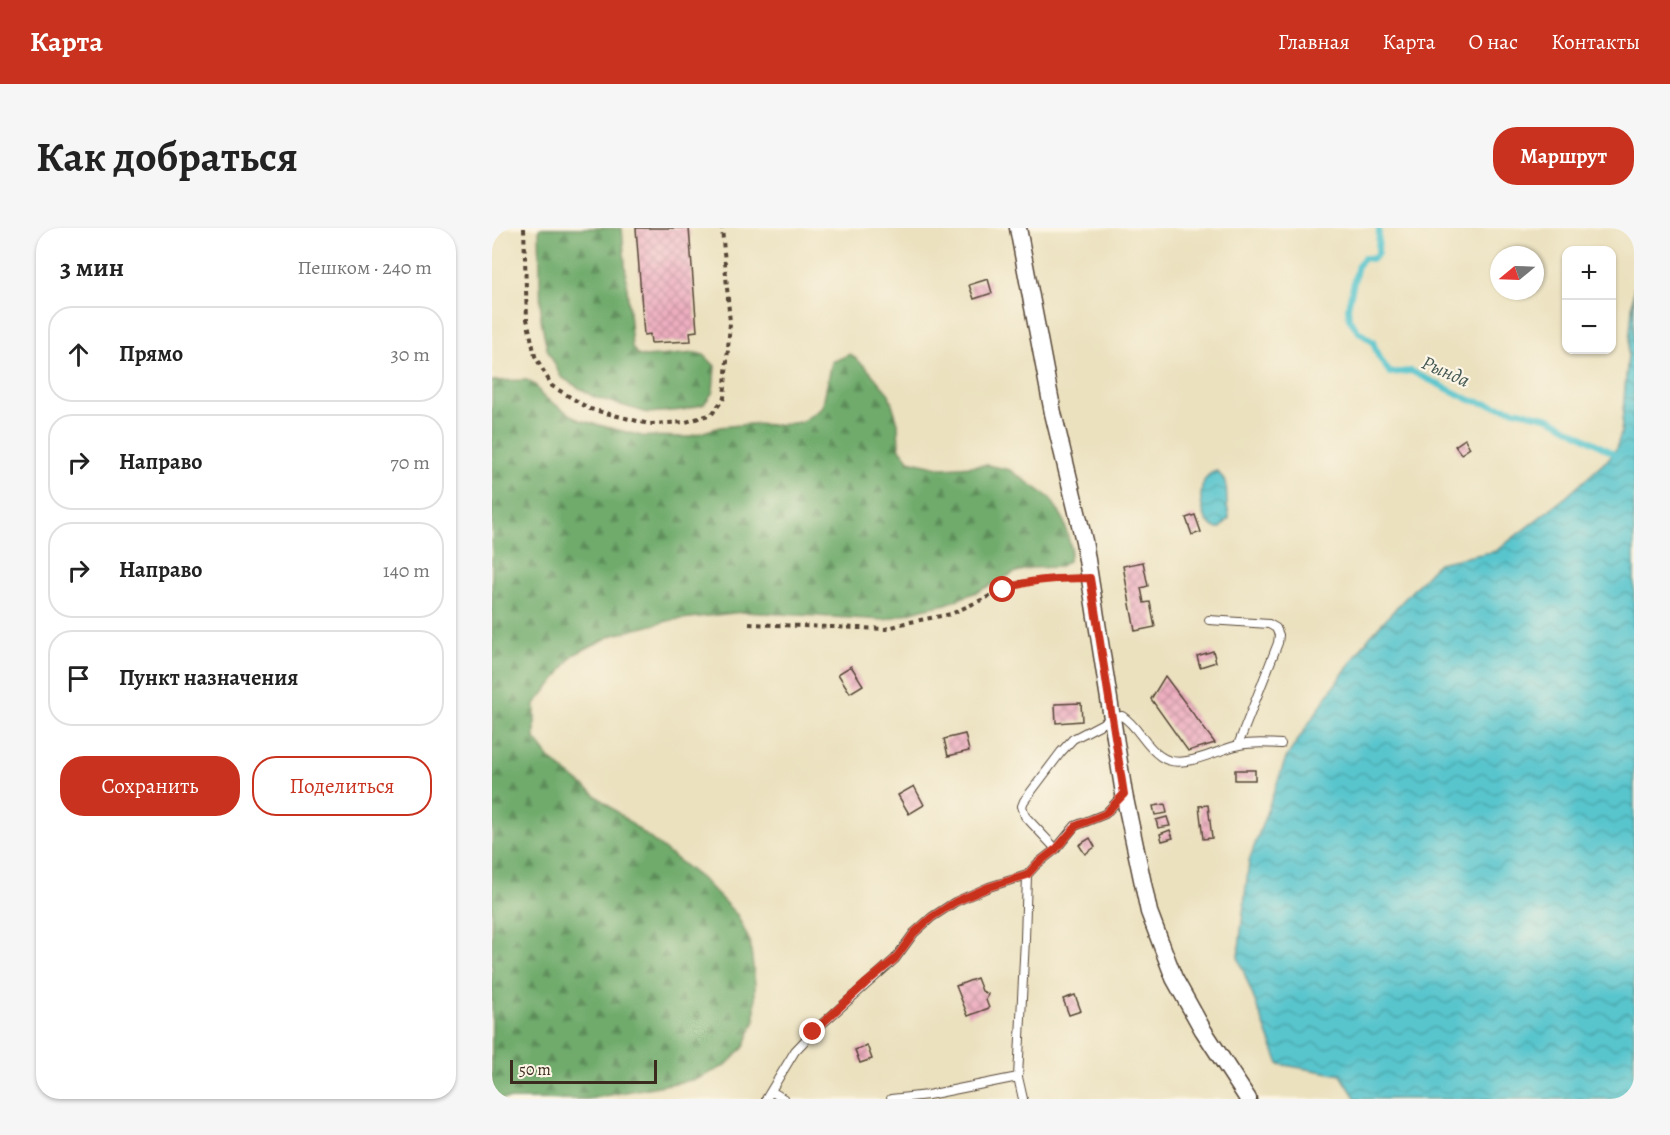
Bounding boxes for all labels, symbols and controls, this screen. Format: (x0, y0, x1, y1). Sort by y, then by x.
text: Карта (30, 23, 103, 61)
text: Главная (1278, 28, 1350, 56)
text: Карта (1383, 28, 1435, 56)
text: О нас (1468, 28, 1518, 56)
text: Контакты (1551, 28, 1640, 56)
button: Маршрут (1493, 127, 1634, 185)
text: Как добраться (36, 128, 298, 185)
north arrow (1490, 246, 1544, 300)
map controls (1562, 246, 1616, 354)
button: + (1562, 246, 1616, 300)
text: 3 мин (60, 250, 124, 285)
text: Пешком · 240 m (298, 254, 432, 281)
button: − (1562, 300, 1616, 354)
icon: ahead (62, 338, 95, 371)
text: Прямо (119, 339, 183, 369)
text: 30 m (390, 341, 430, 368)
water label: Рында (1417, 349, 1474, 394)
icon: right (62, 446, 95, 479)
text: Направо (119, 447, 202, 477)
text: 70 m (390, 449, 430, 476)
icon: right (62, 554, 95, 587)
text: Направо (119, 555, 202, 585)
text: 140 m (383, 557, 430, 584)
route start (989, 576, 1015, 602)
icon: arrive (62, 662, 95, 695)
text: Пункт назначения (119, 663, 298, 693)
button: Сохранить (60, 756, 240, 816)
button: Поделиться (252, 756, 432, 816)
route end (799, 1018, 825, 1044)
scale bar (510, 1057, 657, 1084)
text: 50 m (519, 1059, 551, 1081)

